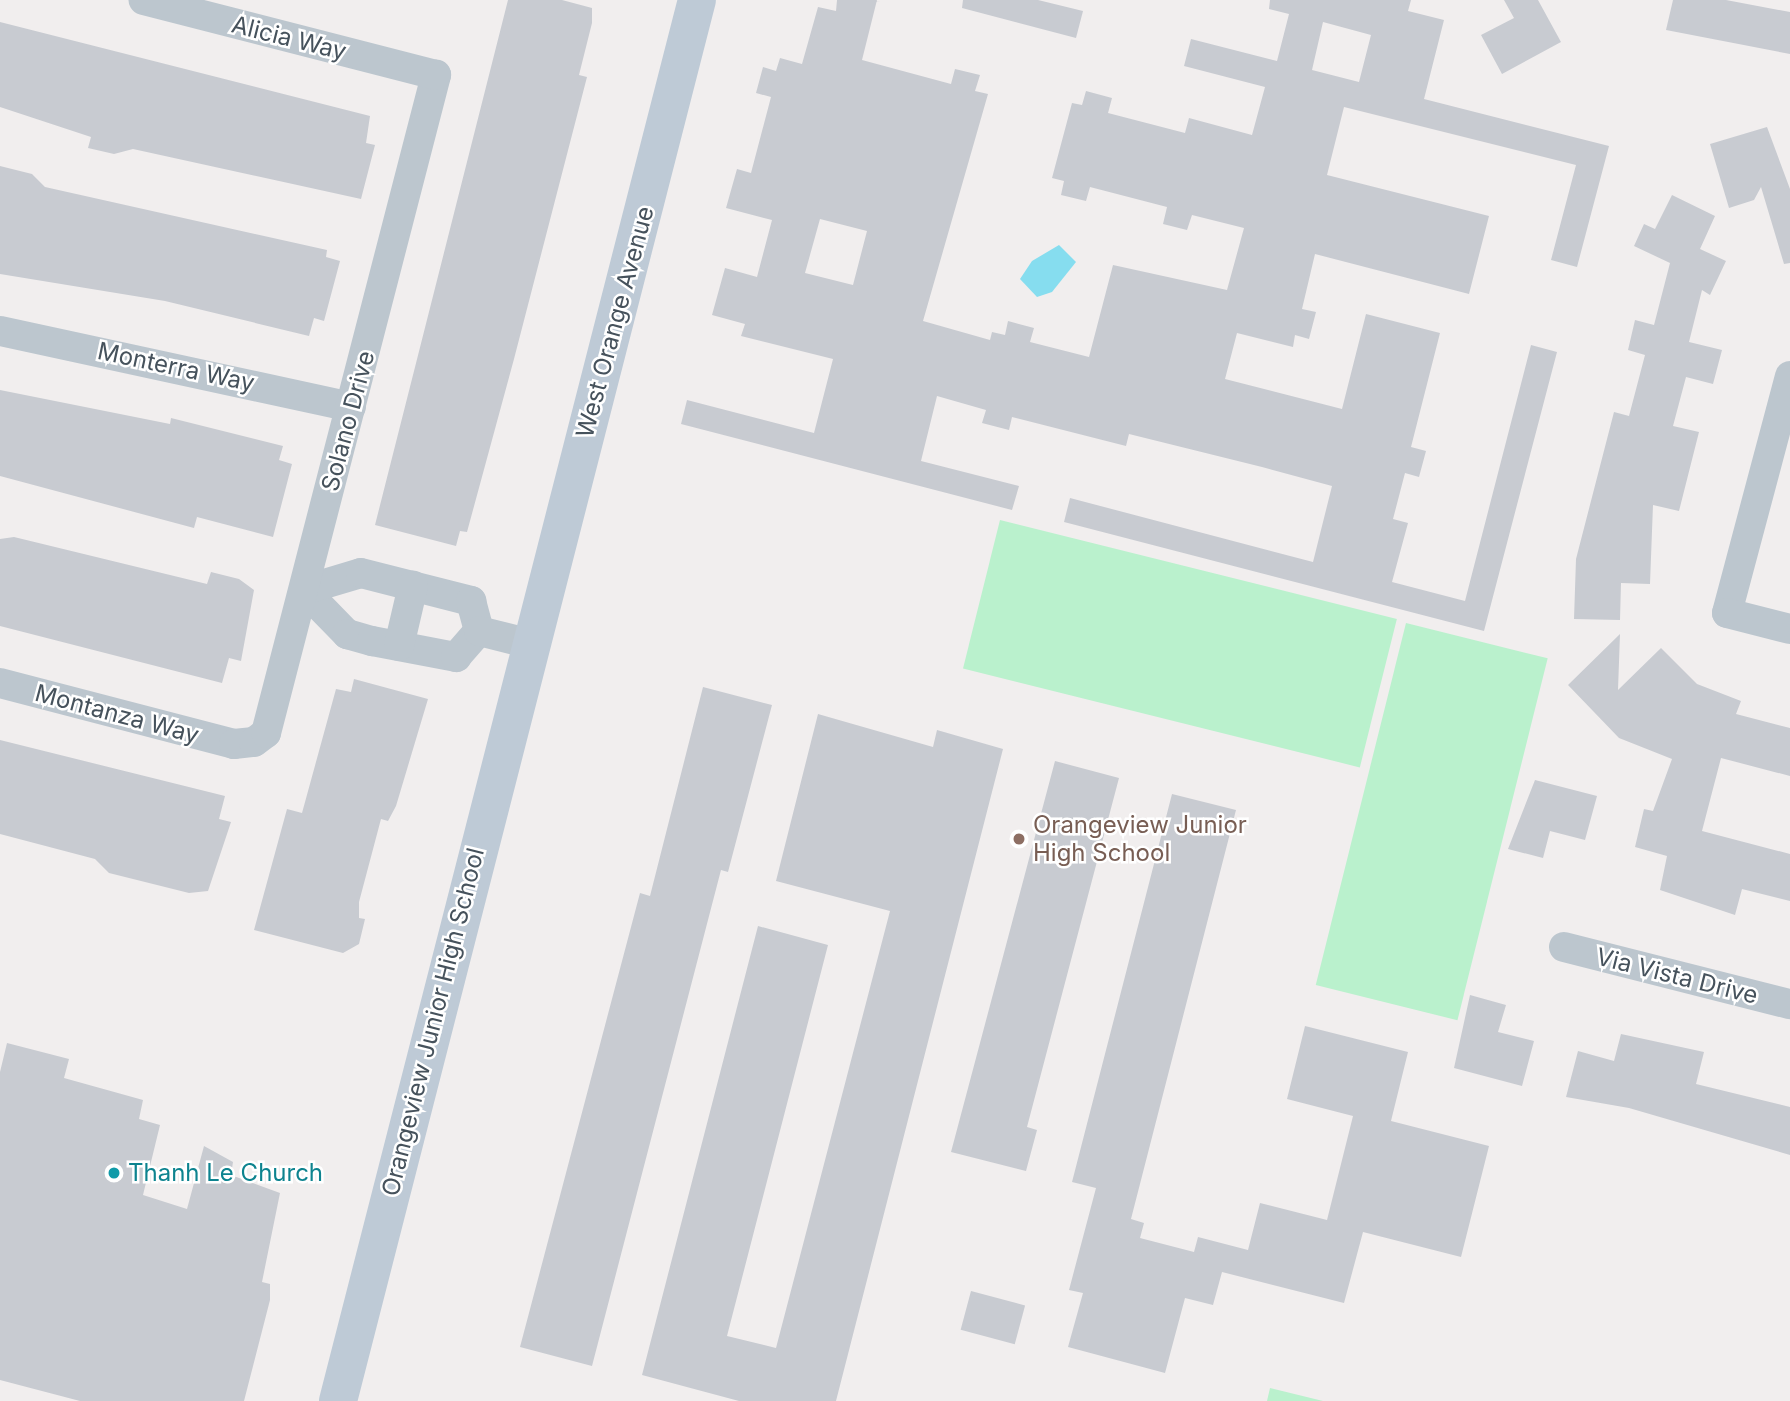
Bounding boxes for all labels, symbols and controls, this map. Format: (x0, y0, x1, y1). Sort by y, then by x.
street label: Alicia Way (229, 10, 349, 66)
street label: West Orange Avenue (570, 203, 660, 441)
street label: Monterra Way (95, 336, 257, 398)
street label: Solano Drive (315, 348, 381, 494)
street label: Montanza Way (32, 678, 202, 750)
place label: Orangeview Junior High School (1033, 811, 1247, 867)
marker: Orangeview Junior High School (1011, 831, 1027, 847)
street label: Orangeview Junior High School (376, 845, 490, 1199)
street label: Via Vista Drive (1593, 942, 1761, 1010)
place label: Thanh Le Church (128, 1159, 323, 1187)
marker: Thanh Le Church (106, 1165, 122, 1181)

